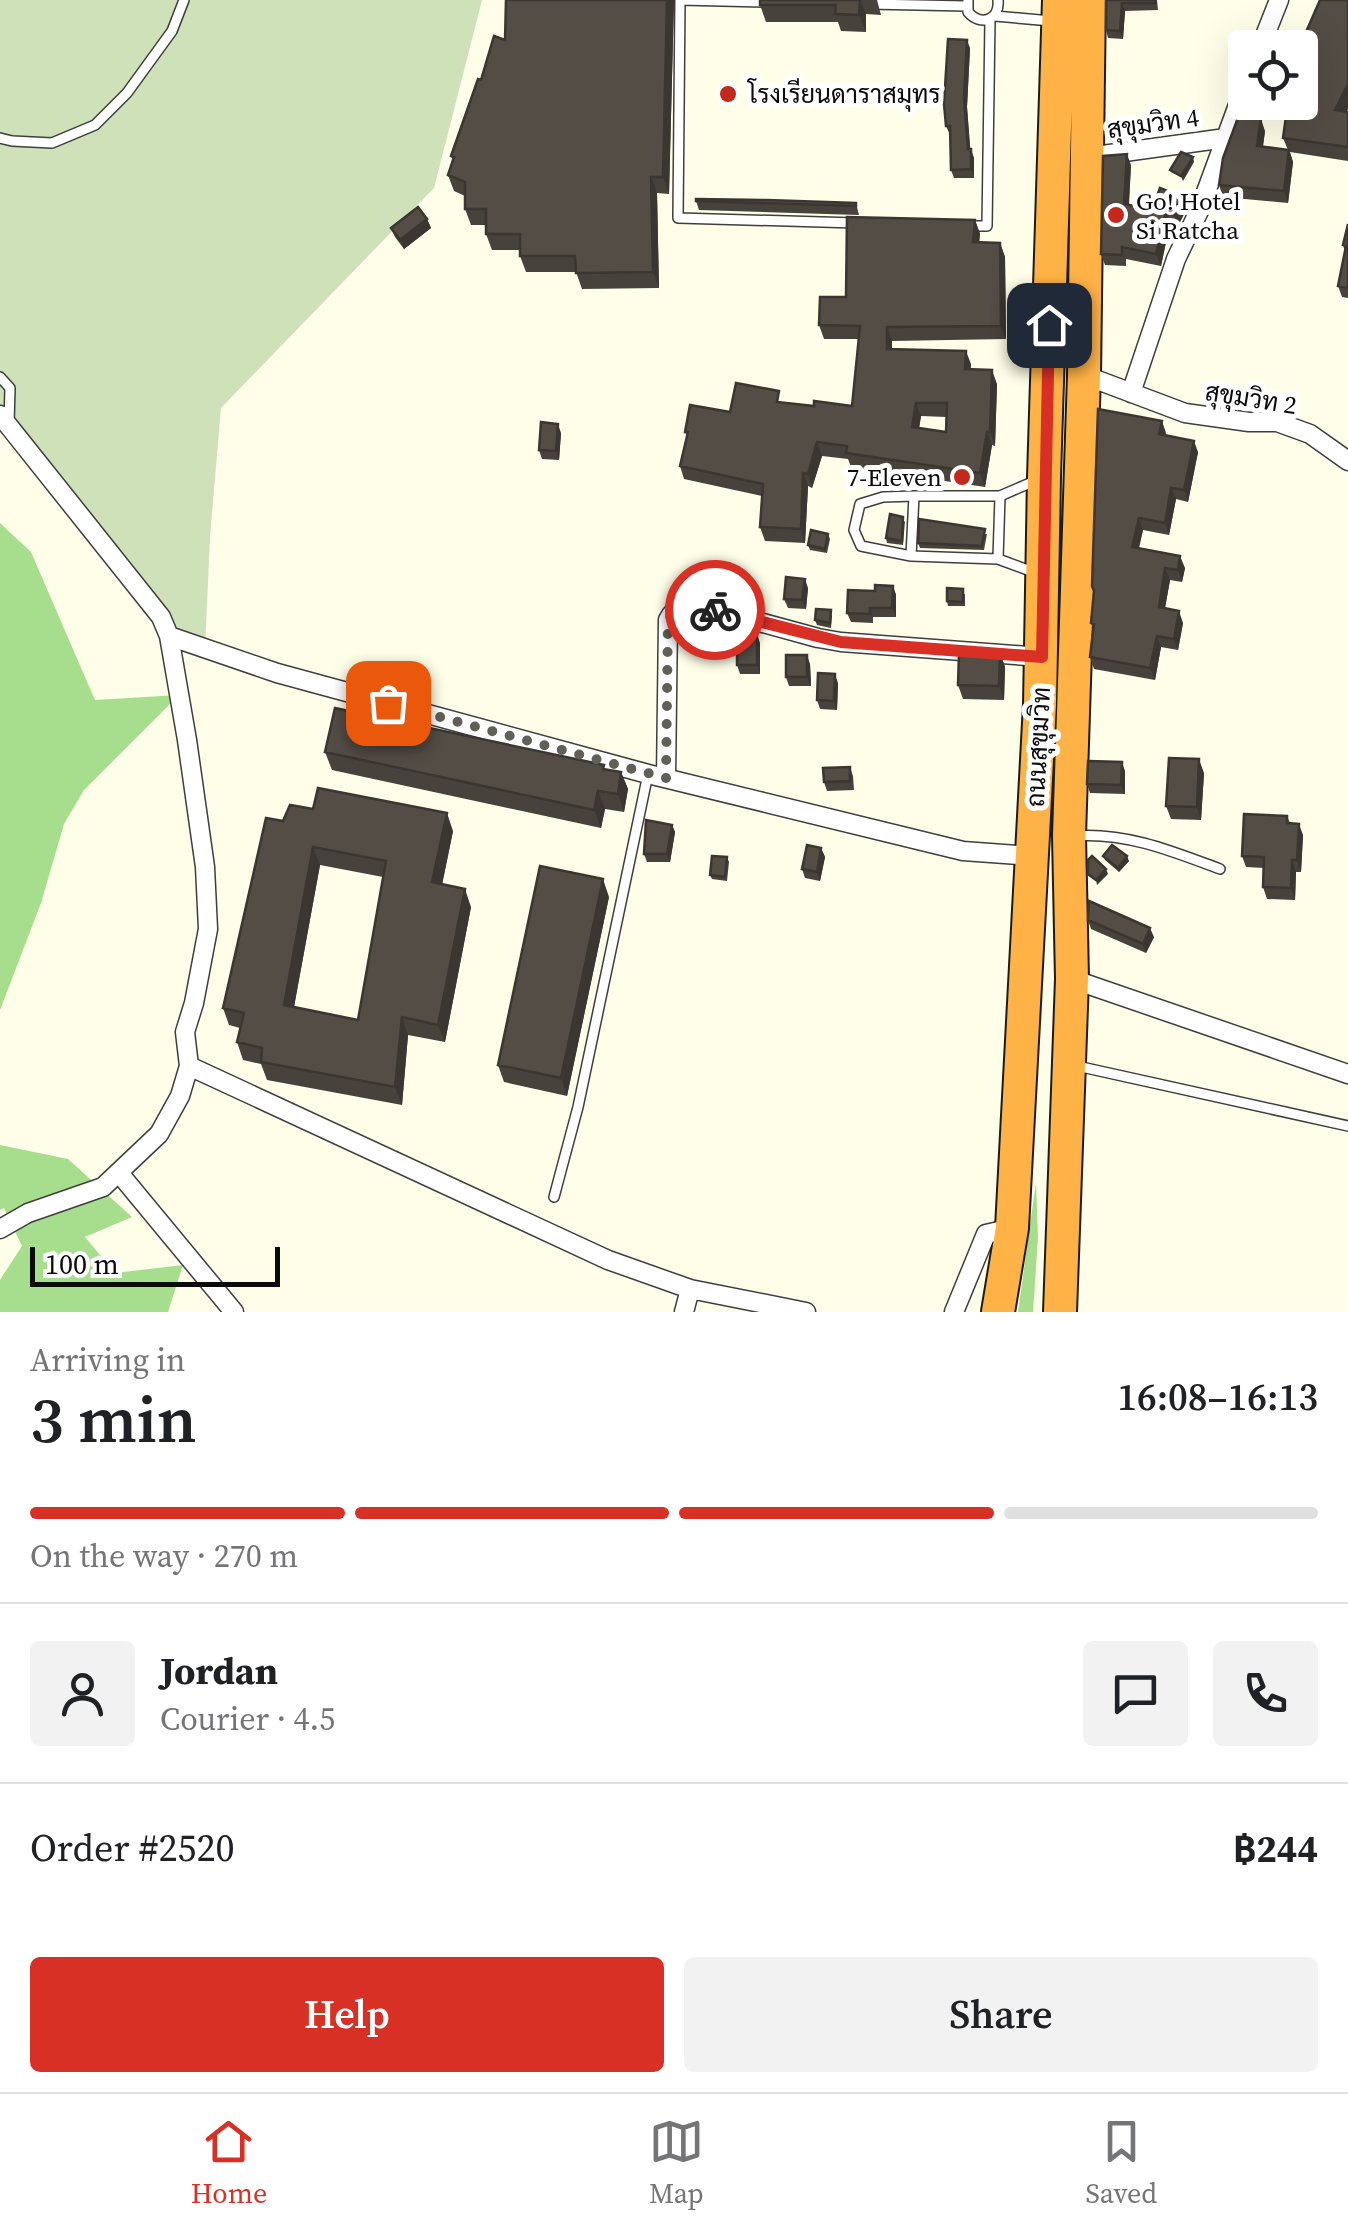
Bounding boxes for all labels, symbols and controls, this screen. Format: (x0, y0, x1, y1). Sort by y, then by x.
map controls (1228, 30, 1318, 120)
button: locate (1228, 30, 1318, 120)
place label: โรงเรียนดาราสมุทร (746, 77, 941, 112)
marker: โรงเรียนดาราสมุทร (717, 83, 739, 105)
street label: สุขุมวิท 4 (1105, 100, 1202, 147)
place label: Go! Hotel Si Ratcha (1136, 184, 1241, 247)
marker: Go! Hotel Si Ratcha (1105, 204, 1127, 226)
pin (1007, 283, 1092, 368)
icon: home (1022, 298, 1077, 353)
street label: สุขุมวิท 2 (1203, 374, 1299, 423)
place label: 7-Eleven (847, 460, 942, 494)
marker: 7-Eleven (951, 466, 973, 488)
courier (665, 560, 765, 660)
icon: bike (688, 583, 743, 638)
pin (346, 661, 431, 746)
icon: bag (361, 676, 416, 731)
street label: ถนนสุขุมวิท (1018, 686, 1059, 808)
scale bar (30, 1242, 280, 1286)
text: 100 m (45, 1245, 119, 1283)
text: Arriving in (30, 1338, 185, 1382)
text: 16:08–16:13 (1117, 1371, 1318, 1423)
text: 3 min (30, 1375, 197, 1464)
text: On the way · 270 m (30, 1534, 298, 1578)
button: person (30, 1641, 135, 1746)
button: chat (1083, 1641, 1188, 1746)
button: phone (1213, 1641, 1318, 1746)
text: Jordan (160, 1645, 278, 1697)
text: Courier · 4.5 (160, 1697, 335, 1741)
text: Order #2520 (30, 1822, 234, 1874)
text: ฿244 (1233, 1823, 1318, 1875)
button: Help (30, 1957, 664, 2072)
button: Share (684, 1957, 1318, 2072)
tab: Home (191, 2114, 267, 2212)
tab: Map (649, 2114, 704, 2212)
tab: Saved (1085, 2114, 1157, 2212)

